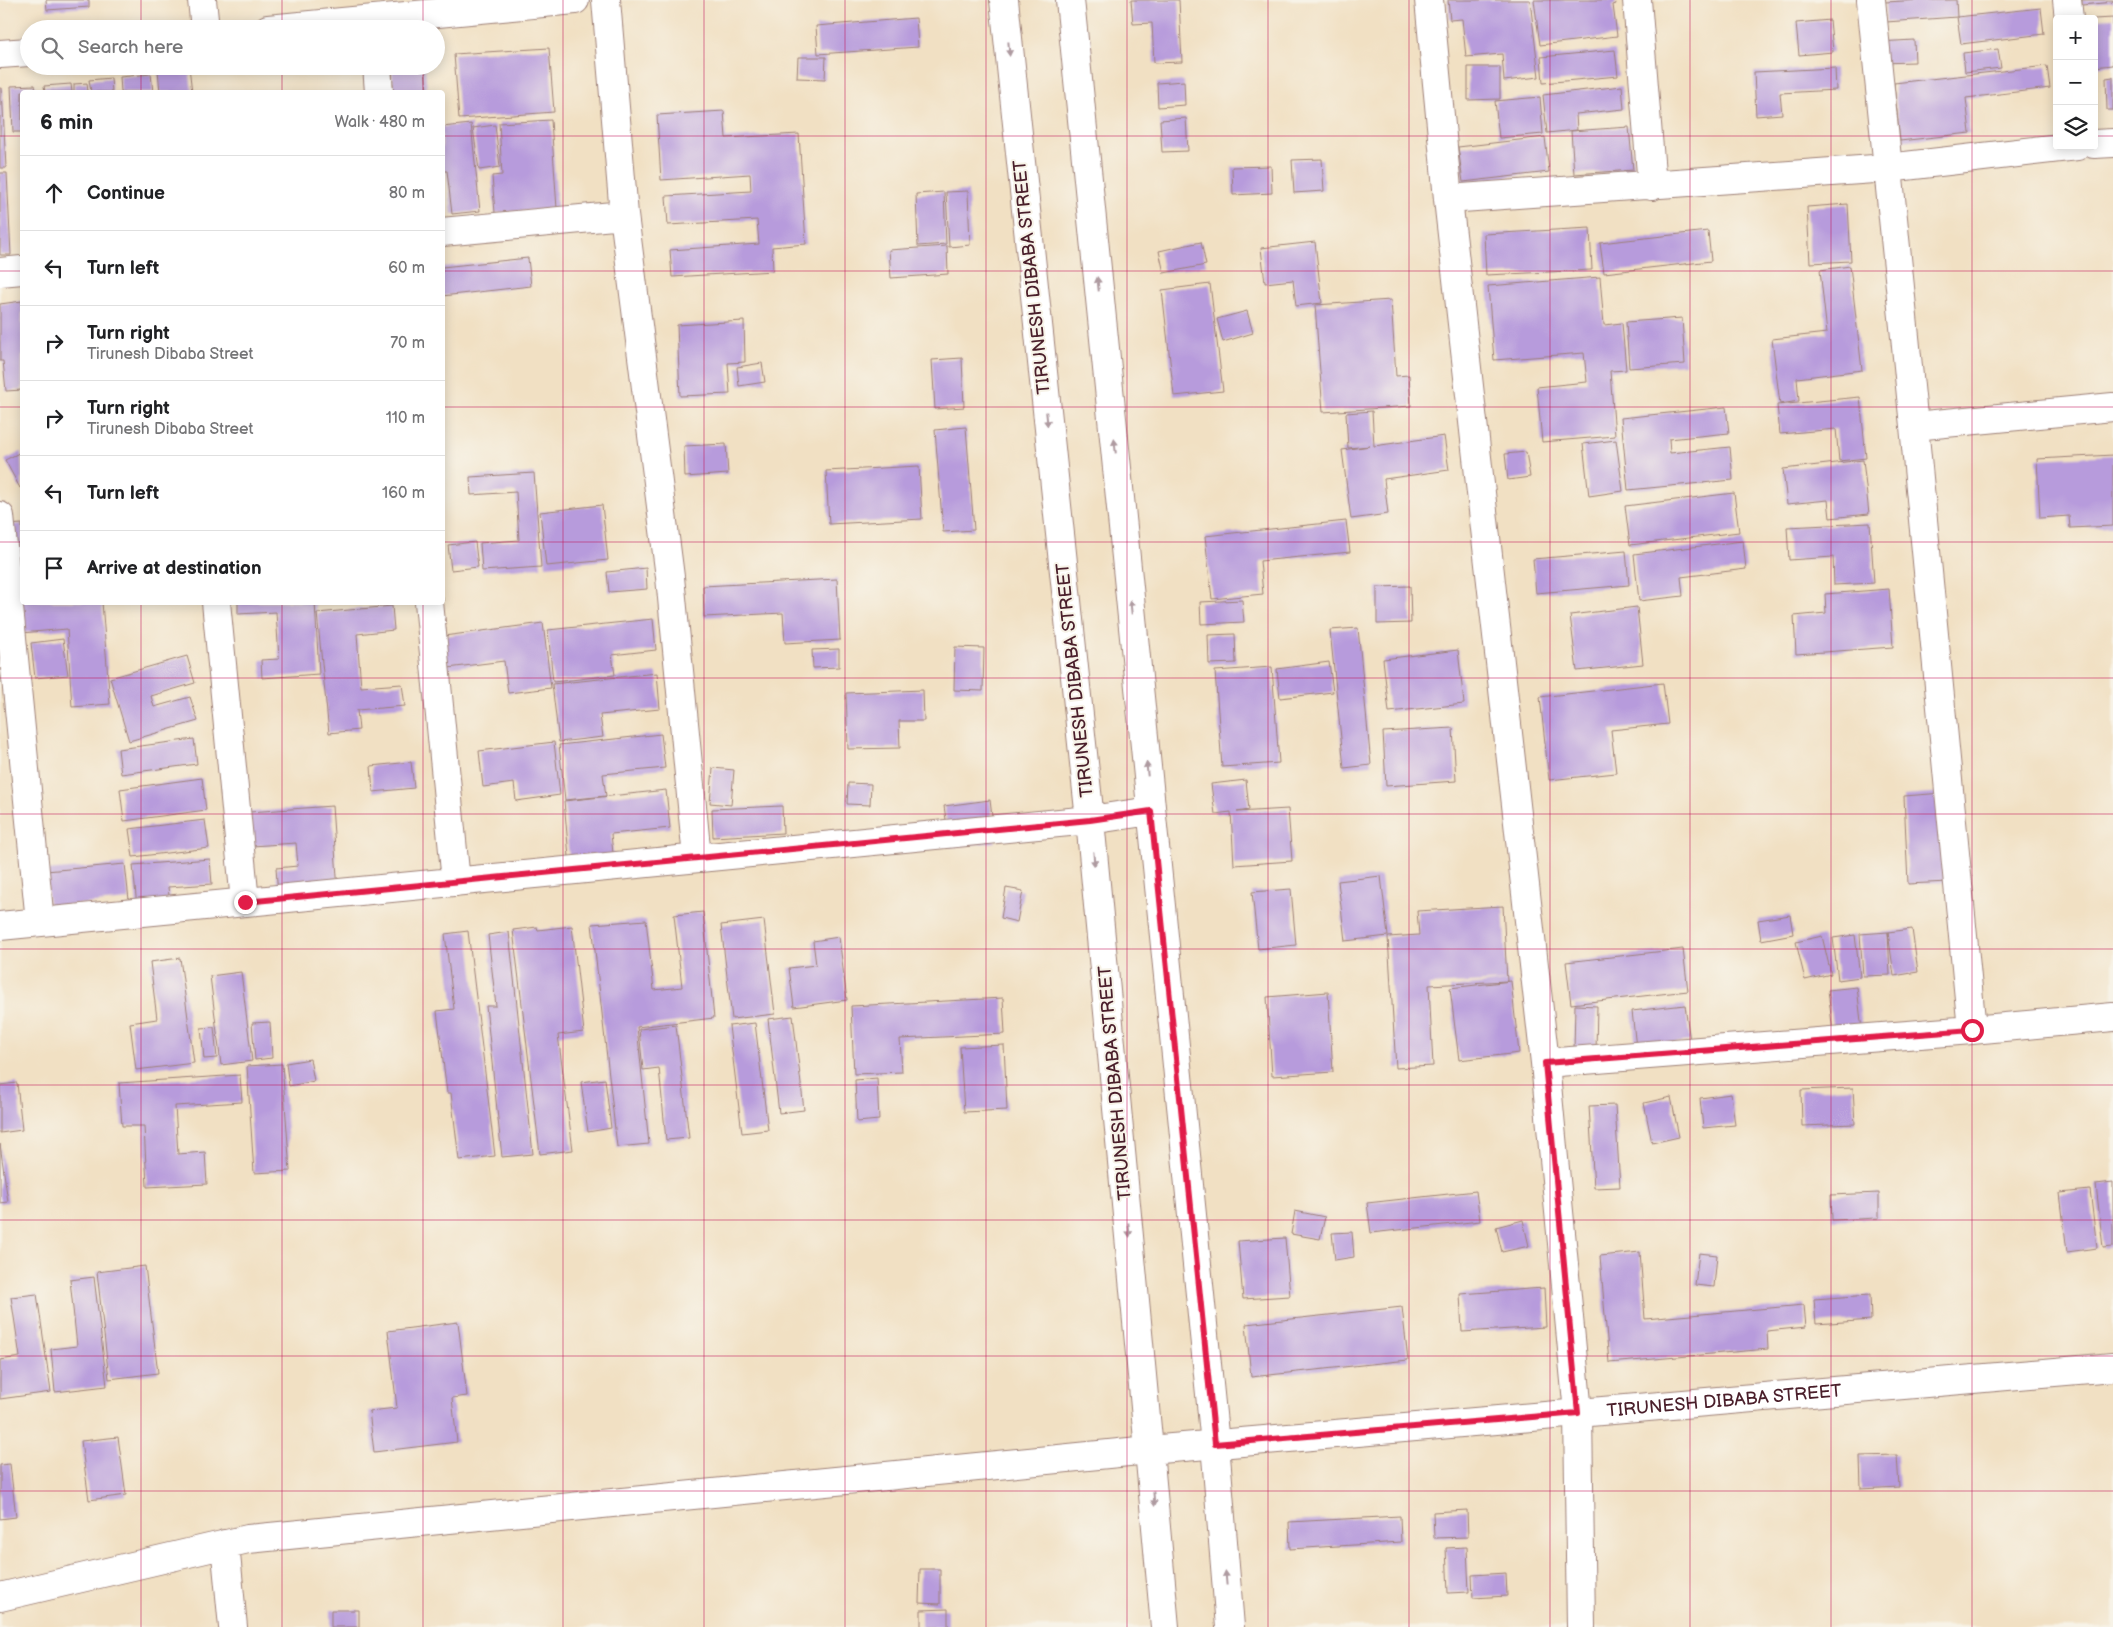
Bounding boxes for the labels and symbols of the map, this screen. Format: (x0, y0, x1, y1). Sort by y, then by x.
one-way arrow (1005, 41, 1013, 57)
street label: TIRUNESH DIBABA STREET (1009, 159, 1055, 395)
one-way arrow (1094, 276, 1102, 292)
one-way arrow (1044, 411, 1052, 427)
one-way arrow (1111, 437, 1119, 453)
street label: TIRUNESH DIBABA STREET (1052, 562, 1098, 798)
one-way arrow (1127, 599, 1135, 615)
one-way arrow (1143, 761, 1151, 777)
one-way arrow (1090, 851, 1098, 867)
route end (234, 891, 257, 914)
street label: TIRUNESH DIBABA STREET (1094, 965, 1136, 1201)
route start (1961, 1019, 1984, 1042)
one-way arrow (1125, 1222, 1133, 1238)
street label: TIRUNESH DIBABA STREET (1606, 1380, 1843, 1421)
one-way arrow (1150, 1491, 1158, 1507)
one-way arrow (1222, 1570, 1230, 1586)

